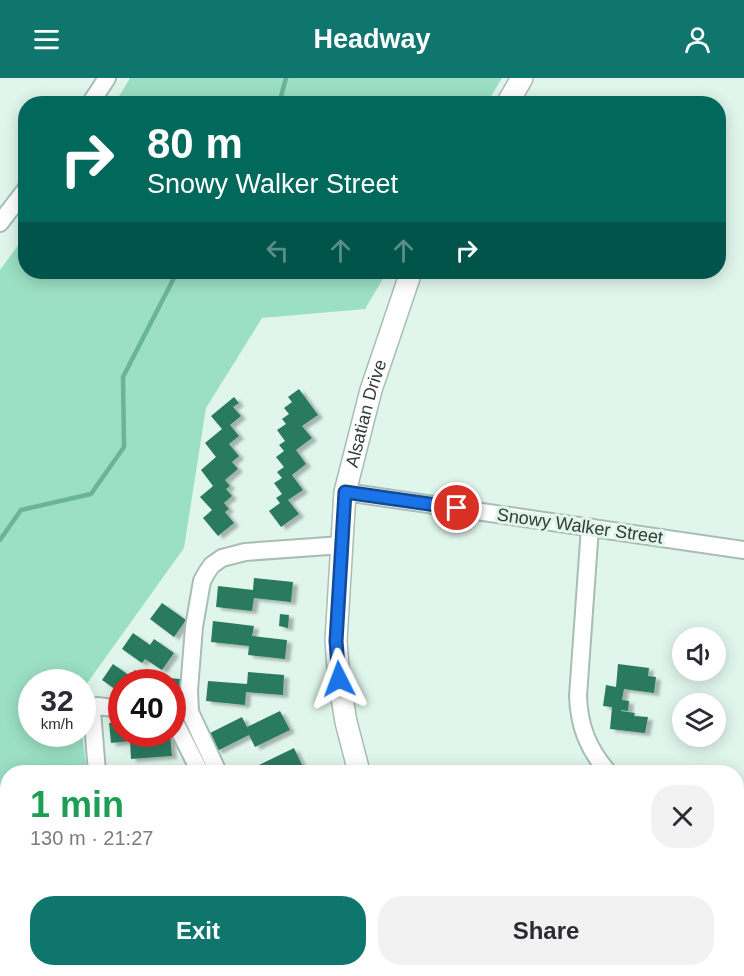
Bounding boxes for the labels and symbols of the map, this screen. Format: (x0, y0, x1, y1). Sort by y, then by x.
street label: Alsatian Drive (342, 357, 391, 469)
pin (431, 482, 482, 533)
street label: Snowy Walker Street (496, 504, 664, 548)
position arrow (307, 647, 371, 711)
speed limit sign: 40 (108, 669, 186, 747)

